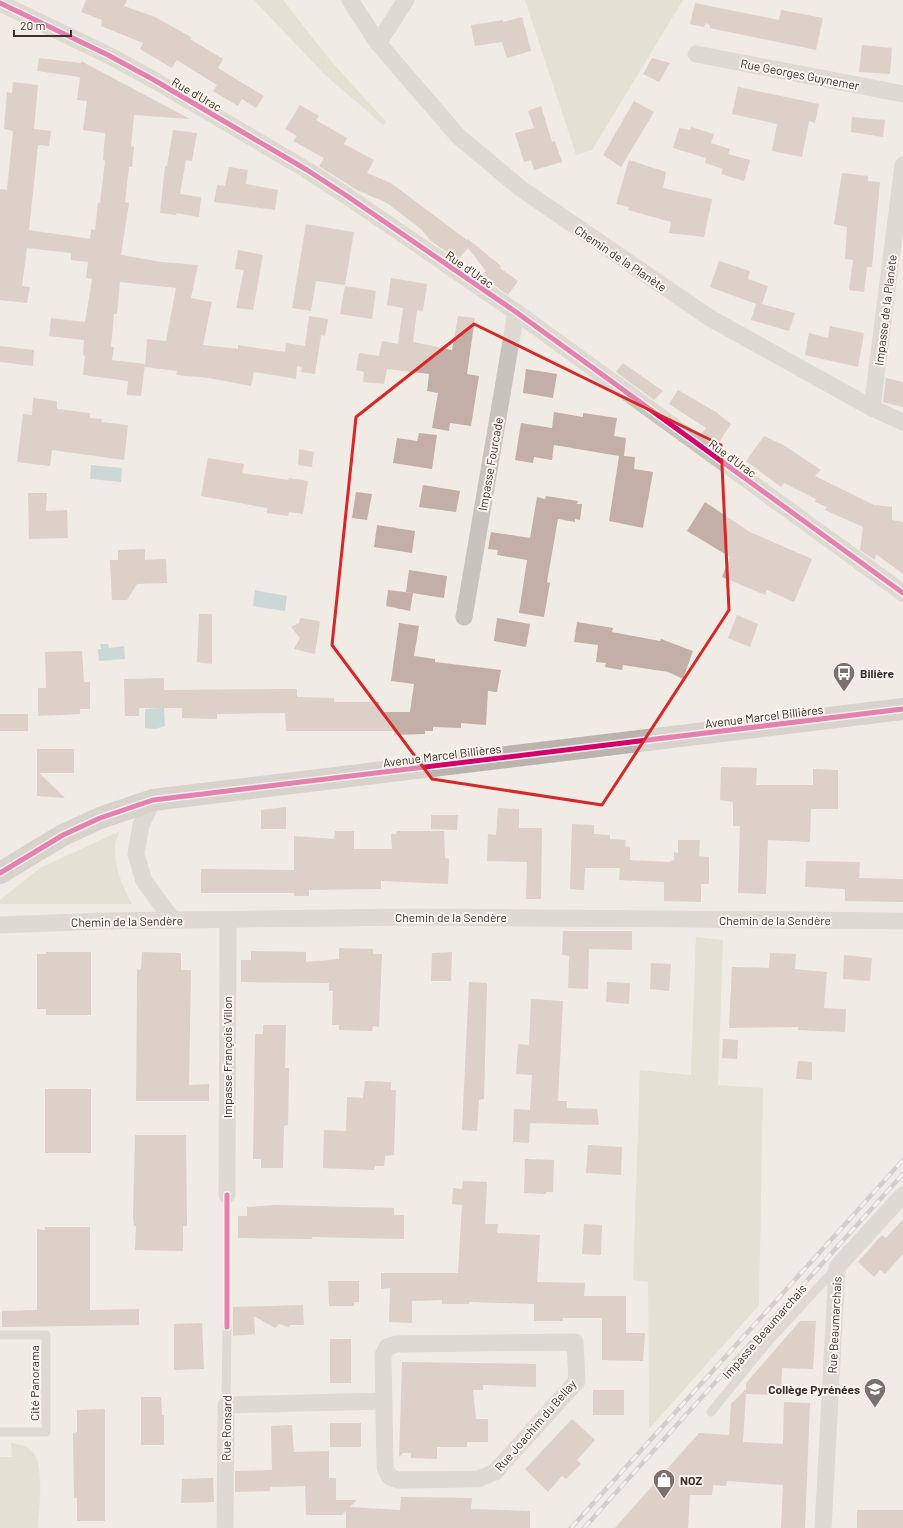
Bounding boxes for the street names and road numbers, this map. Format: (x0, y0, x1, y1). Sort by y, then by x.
street label: Rue Georges Guynemer (739, 56, 861, 93)
street label: Rue d'Urac (170, 74, 224, 114)
street label: Chemin de la Planète (572, 222, 670, 294)
street label: Rue d'Urac (443, 247, 497, 291)
street label: Impasse de la Planète (871, 254, 899, 366)
street label: Impasse Fourcade (475, 416, 505, 512)
street label: Rue d'Urac (707, 436, 759, 480)
street label: Avenue Marcel Billières (704, 702, 824, 730)
street label: Avenue Marcel Billières (382, 741, 502, 769)
street label: Chemin de la Sendère (395, 910, 507, 924)
street label: Chemin de la Sendère (71, 913, 183, 929)
street label: Chemin de la Sendère (719, 913, 831, 927)
street label: Impasse François Villon (220, 996, 234, 1118)
street label: Rue Beaumarchais (824, 1276, 844, 1374)
street label: Impasse Beaumarchais (719, 1281, 809, 1381)
street label: Cité Panorama (27, 1345, 41, 1421)
street label: Rue Joachim du Bellay (491, 1376, 579, 1474)
street label: Rue Ronsard (218, 1395, 234, 1461)

